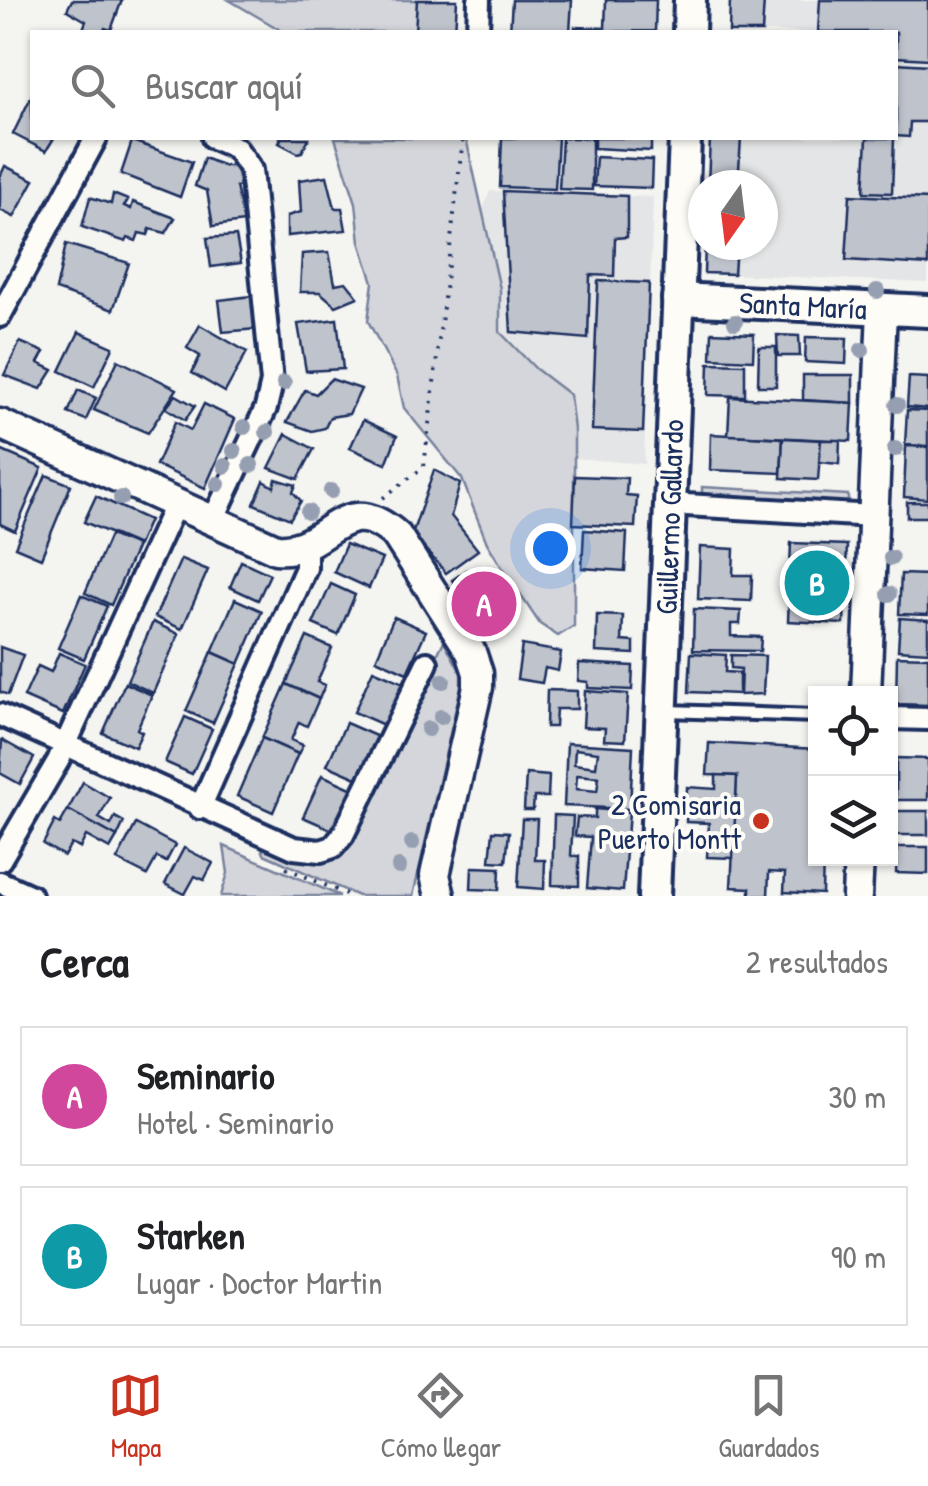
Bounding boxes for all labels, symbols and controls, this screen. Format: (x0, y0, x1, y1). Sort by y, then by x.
search box (30, 30, 898, 140)
icon: search (65, 58, 120, 113)
text: Buscar aquí (145, 59, 303, 111)
north arrow (688, 170, 778, 260)
street label: Santa María (738, 282, 868, 328)
street label: Guillermo Gallardo (646, 419, 692, 615)
your location (525, 523, 576, 574)
pin: B (784, 546, 850, 620)
pin: A (452, 566, 516, 642)
map controls (808, 686, 898, 866)
button: locate (808, 686, 898, 776)
button: layers (808, 776, 898, 866)
place label: 2 Comisaria Puerto Montt (598, 784, 742, 858)
marker: 2 Comisaria Puerto Montt (750, 810, 772, 832)
text: Cerca (40, 933, 129, 990)
text: 2 resultados (746, 940, 888, 983)
text: Seminario (137, 1049, 274, 1101)
text: A (67, 1075, 82, 1118)
text: 30 m (828, 1075, 886, 1118)
text: Hotel · Seminario (137, 1101, 334, 1144)
text: Starken (137, 1209, 245, 1261)
text: B (66, 1235, 83, 1278)
text: 90 m (831, 1235, 886, 1278)
text: Lugar · Doctor Martin (137, 1261, 383, 1304)
tab: Mapa (108, 1368, 163, 1466)
tab: Cómo llegar (380, 1368, 501, 1466)
tab: Guardados (718, 1368, 819, 1466)

